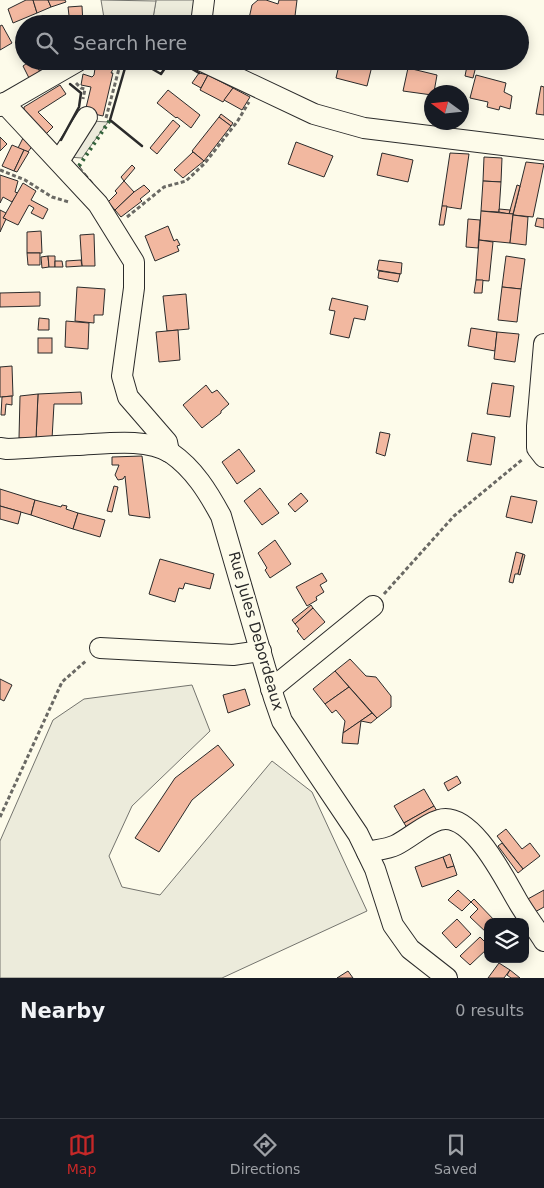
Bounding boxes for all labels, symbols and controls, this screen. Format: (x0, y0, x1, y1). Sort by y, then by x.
search box (15, 15, 529, 70)
icon: search (33, 29, 61, 57)
text: Search here (73, 32, 187, 54)
north arrow (424, 85, 469, 130)
street label: Rue Jules Debordeaux (225, 549, 287, 713)
map controls (484, 918, 529, 963)
button: layers (484, 918, 529, 963)
text: Nearby (20, 999, 105, 1023)
text: 0 results (455, 1001, 524, 1020)
tab: Map (67, 1131, 96, 1177)
tab: Directions (230, 1131, 300, 1177)
tab: Saved (434, 1131, 477, 1177)

